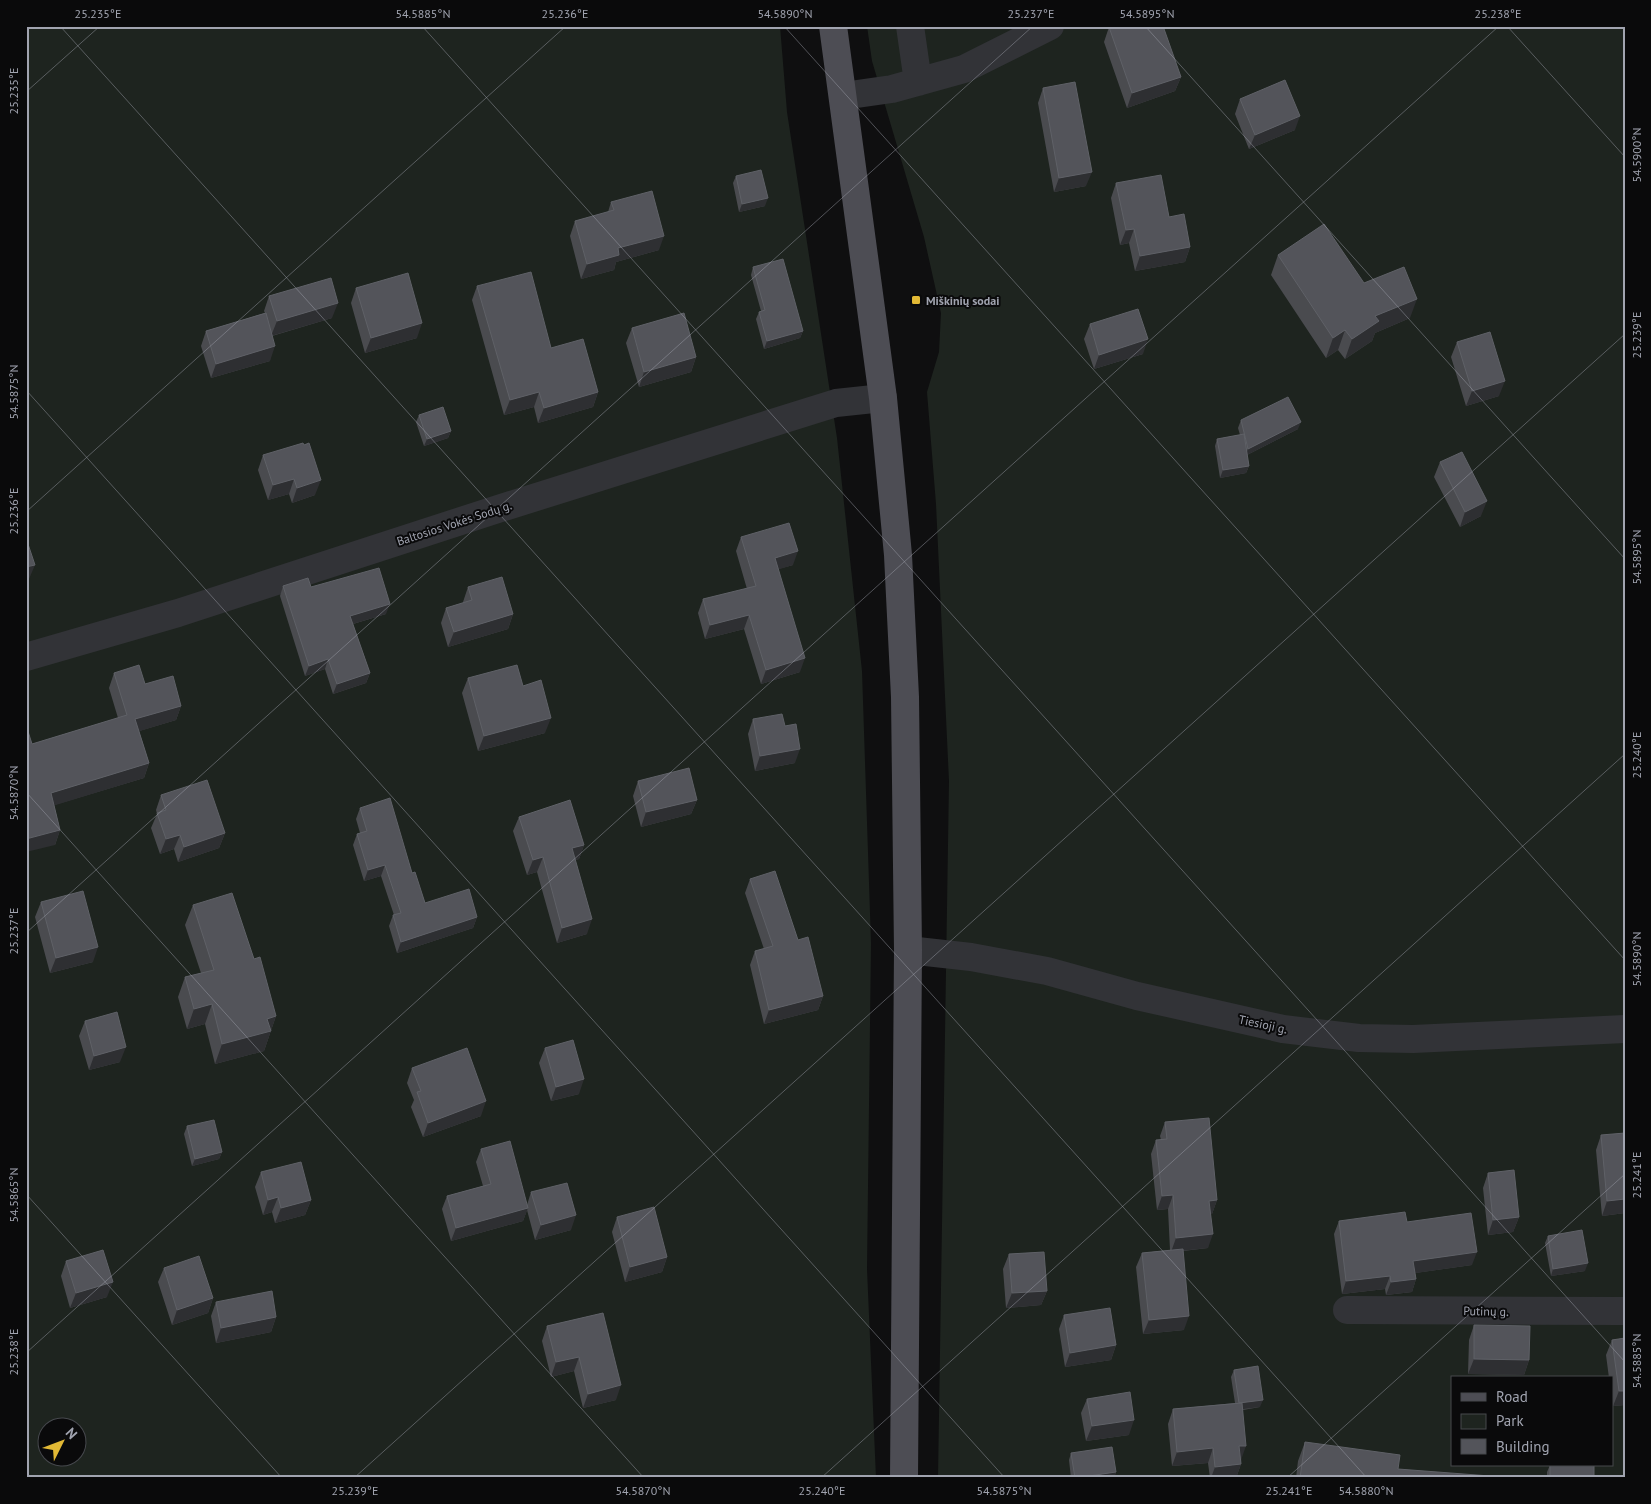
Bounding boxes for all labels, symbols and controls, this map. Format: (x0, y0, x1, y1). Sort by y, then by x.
text: 25.235°E (75, 6, 121, 21)
text: 54.5885°N (396, 6, 450, 21)
text: 25.236°E (542, 6, 588, 21)
text: 54.5890°N (758, 6, 812, 21)
text: 25.237°E (1008, 6, 1054, 21)
text: 54.5895°N (1120, 6, 1174, 21)
text: 25.238°E (1475, 6, 1521, 21)
text: 25.235°E (6, 68, 21, 114)
text: 54.5900°N (1629, 128, 1644, 182)
place label: Miškinių sodai (926, 293, 999, 308)
marker: Miškinių sodai (910, 294, 922, 306)
text: 25.239°E (1629, 312, 1644, 358)
text: 54.5875°N (6, 365, 21, 419)
text: 25.236°E (6, 488, 21, 534)
street label: Baltosios Vokės Sodų g. (395, 497, 513, 549)
text: 54.5895°N (1629, 530, 1644, 584)
text: 25.240°E (1629, 732, 1644, 778)
text: 54.5870°N (6, 766, 21, 820)
text: 25.237°E (6, 908, 21, 954)
text: 54.5890°N (1629, 932, 1644, 986)
street label: Tiesioji g. (1237, 1012, 1289, 1036)
text: 25.241°E (1629, 1152, 1644, 1198)
text: 54.5865°N (6, 1168, 21, 1222)
street label: Putinų g. (1463, 1303, 1509, 1319)
text: 25.238°E (6, 1329, 21, 1375)
text: 54.5885°N (1629, 1334, 1644, 1388)
legend (1451, 1376, 1614, 1466)
text: Road (1496, 1387, 1528, 1406)
text: Park (1496, 1411, 1524, 1430)
north arrow (38, 1416, 88, 1466)
text: N (62, 1424, 81, 1443)
text: Building (1496, 1437, 1550, 1456)
text: 25.239°E (332, 1483, 378, 1498)
text: 54.5870°N (616, 1483, 670, 1498)
text: 25.240°E (799, 1483, 845, 1498)
text: 54.5875°N (977, 1483, 1031, 1498)
text: 25.241°E (1266, 1483, 1312, 1498)
text: 54.5880°N (1339, 1483, 1393, 1498)

